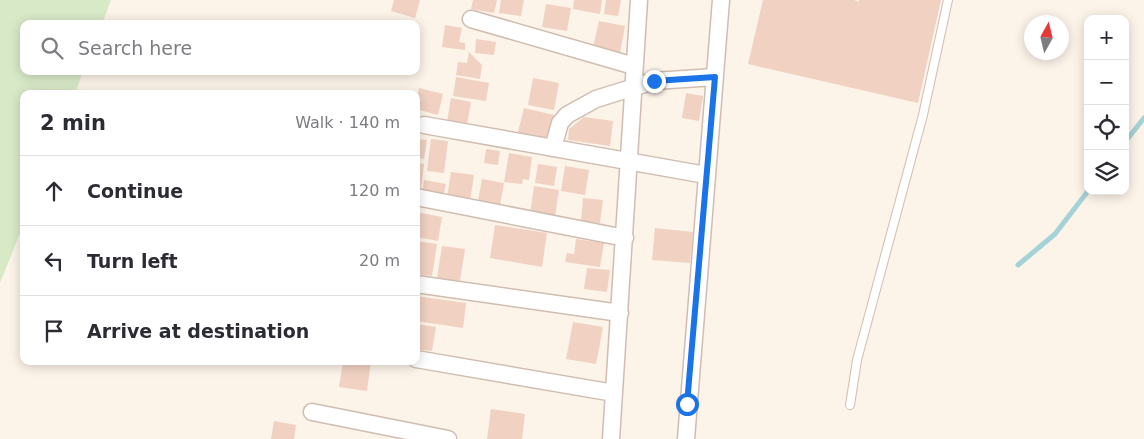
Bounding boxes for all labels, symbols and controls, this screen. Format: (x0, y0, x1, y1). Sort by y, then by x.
north arrow (1024, 15, 1069, 60)
map controls (1084, 15, 1129, 195)
button: + (1084, 15, 1129, 60)
search box (20, 20, 420, 75)
icon: search (38, 34, 66, 62)
text: Search here (78, 37, 192, 59)
button: − (1084, 60, 1129, 105)
route end (643, 70, 666, 93)
button: locate (1084, 105, 1129, 150)
text: 2 min (40, 111, 106, 135)
text: Walk · 140 m (295, 113, 400, 132)
button: layers (1084, 150, 1129, 195)
icon: ahead (40, 177, 68, 205)
text: Continue (87, 180, 183, 202)
text: 120 m (349, 181, 400, 200)
icon: left (40, 247, 68, 275)
text: Turn left (87, 250, 178, 272)
text: 20 m (359, 251, 400, 270)
icon: arrive (40, 317, 68, 345)
text: Arrive at destination (87, 320, 309, 342)
route start (676, 393, 699, 416)

